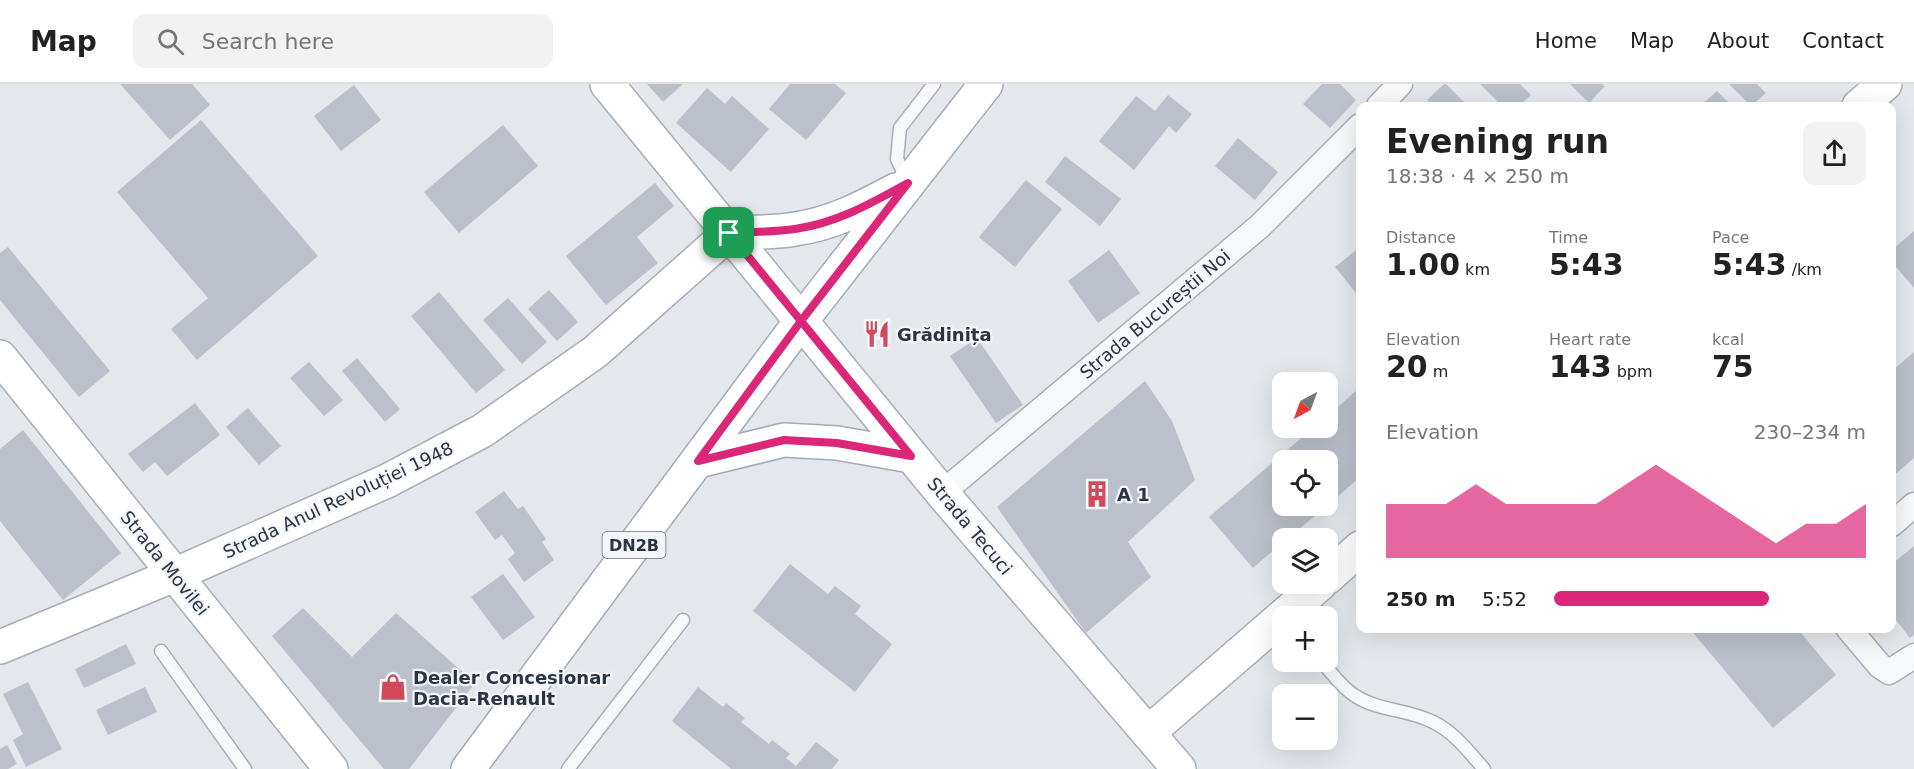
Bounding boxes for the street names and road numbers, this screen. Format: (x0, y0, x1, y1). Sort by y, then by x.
street label: Strada Bucureștii Noi (1076, 245, 1234, 383)
street label: Strada Anul Revoluției 1948 (220, 437, 456, 563)
street label: Strada Tecuci (923, 473, 1017, 579)
street label: Strada Movilei (116, 507, 214, 619)
road number: DN2B (602, 532, 666, 558)

